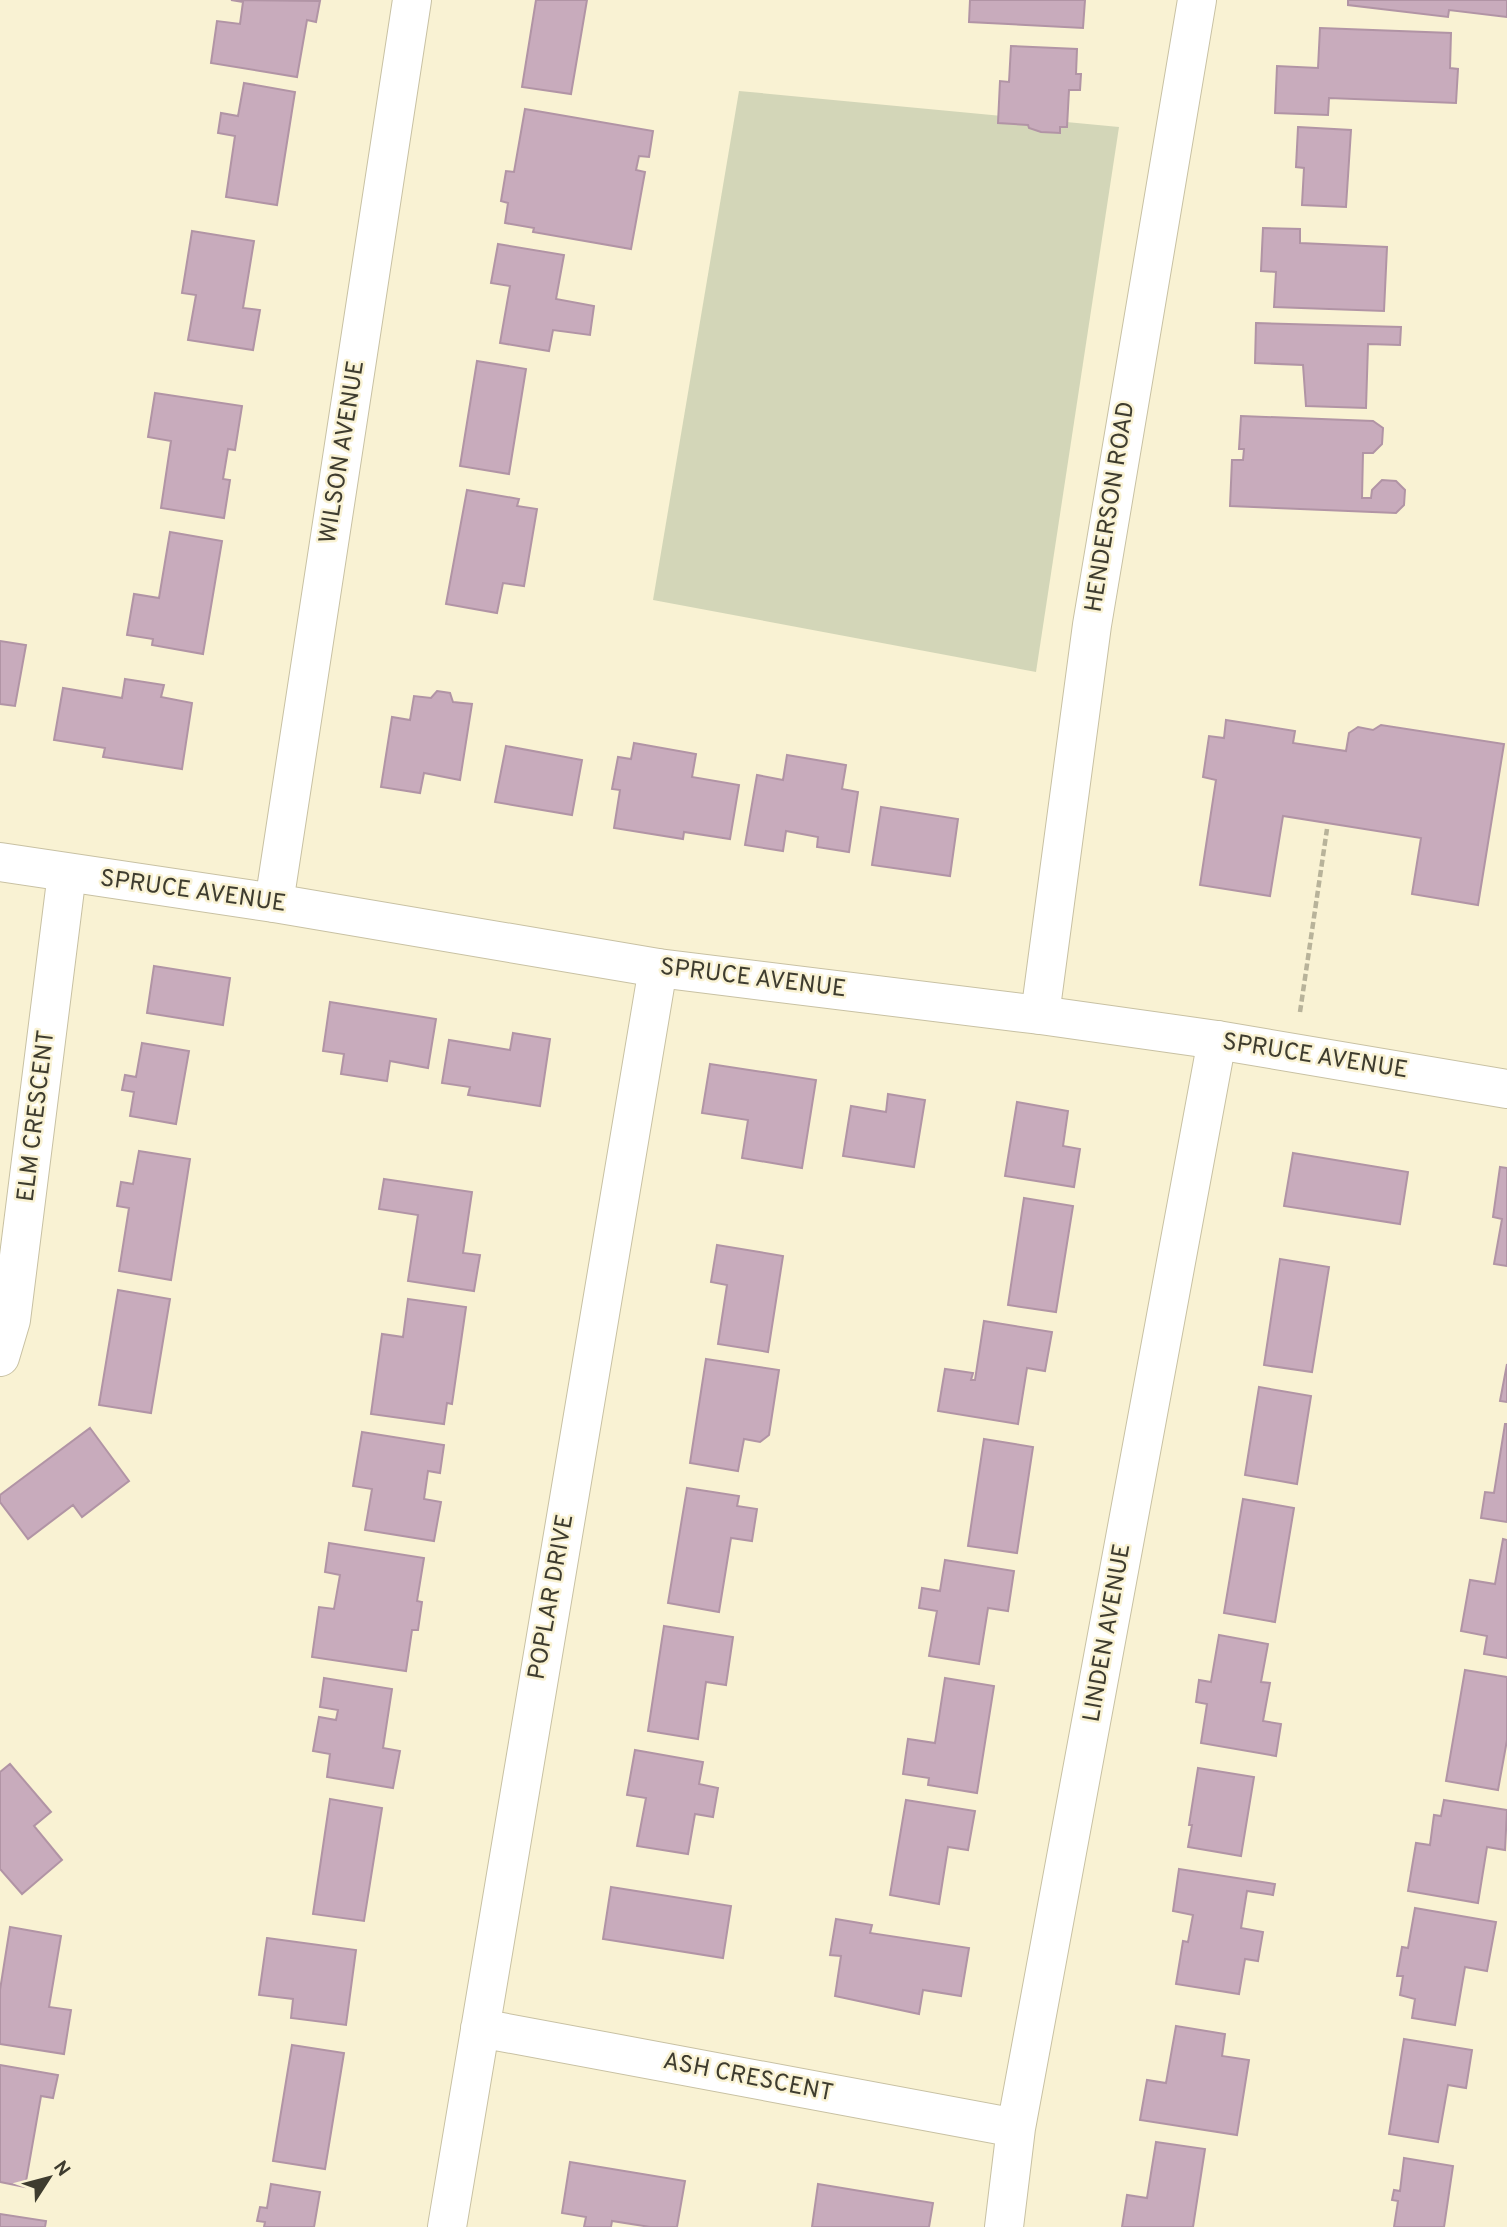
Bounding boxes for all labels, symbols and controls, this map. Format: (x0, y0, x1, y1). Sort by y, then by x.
street label: WILSON AVENUE (314, 358, 372, 546)
street label: HENDERSON ROAD (1080, 400, 1142, 614)
street label: SPRUCE AVENUE (98, 864, 288, 920)
street label: SPRUCE AVENUE (658, 953, 848, 1005)
street label: ELM CRESCENT (12, 1028, 62, 1204)
street label: SPRUCE AVENUE (1220, 1028, 1410, 1086)
street label: POPLAR DRIVE (523, 1512, 581, 1682)
street label: LINDEN AVENUE (1078, 1541, 1138, 1725)
street label: ASH CRESCENT (660, 2047, 836, 2109)
north arrow (14, 2143, 84, 2213)
text: N (47, 2157, 75, 2182)

